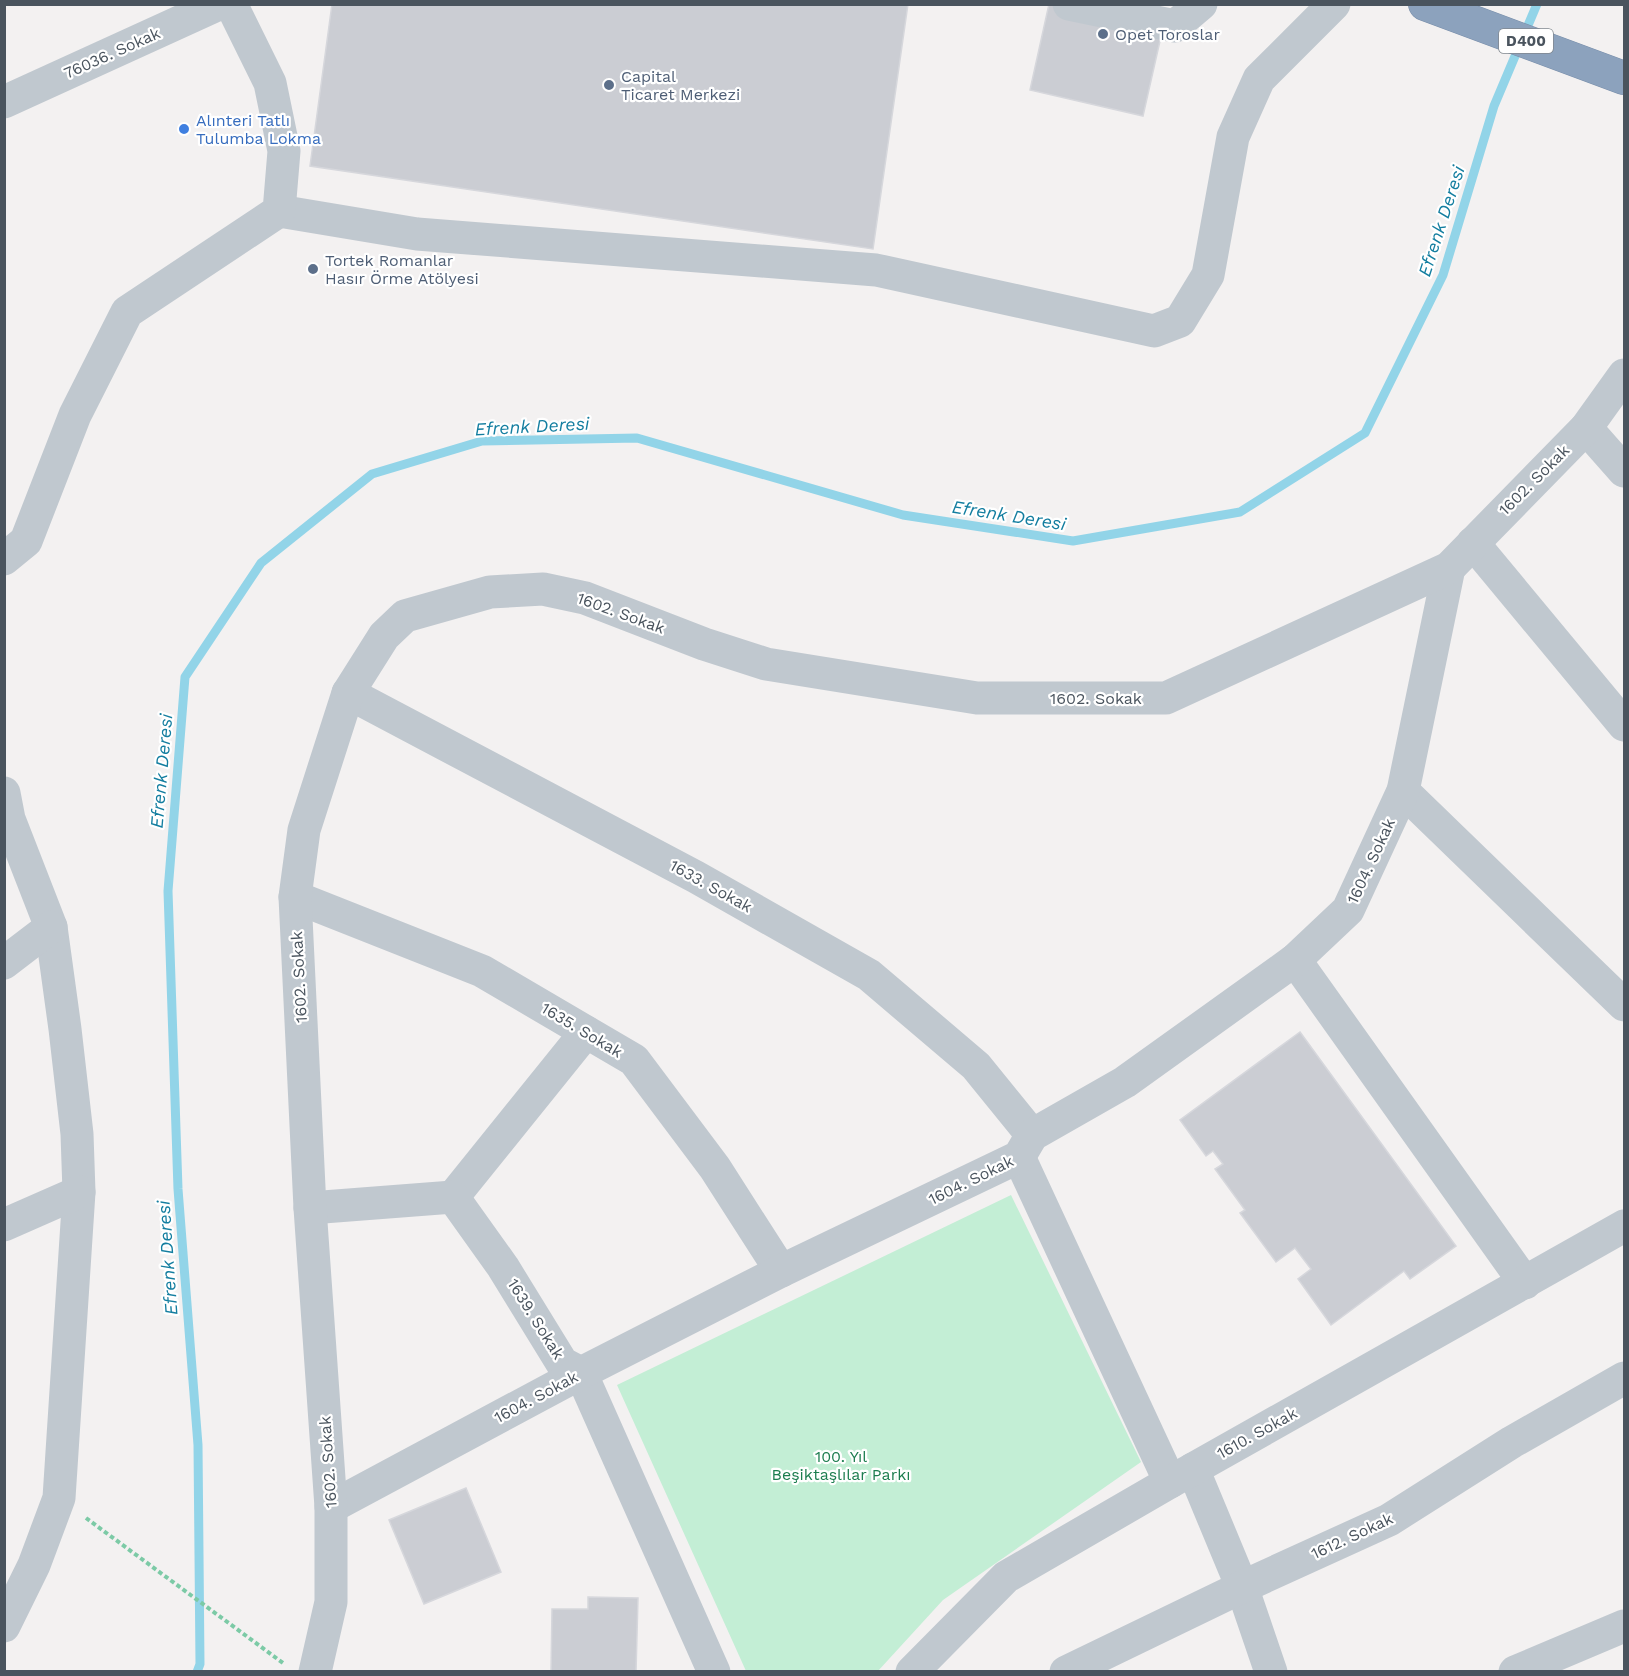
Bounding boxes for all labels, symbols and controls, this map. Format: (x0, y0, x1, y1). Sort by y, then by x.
street label: 76036. Sokak (61, 23, 163, 83)
place label: Opet Toroslar (1115, 25, 1220, 44)
marker: Opet Toroslar (1096, 27, 1110, 41)
road number: D400 (1499, 29, 1553, 53)
place label: Capital Ticaret Merkezi (621, 67, 740, 104)
marker: Capital Ticaret Merkezi (602, 78, 616, 92)
place label: Alınteri Tatlı Tulumba Lokma (196, 111, 321, 148)
marker: Alınteri Tatlı Tulumba Lokma (177, 122, 191, 136)
water label: Efrenk Deresi (1413, 162, 1469, 279)
place label: Tortek Romanlar Hasır Örme Atölyesi (325, 251, 479, 288)
marker: Tortek Romanlar Hasır Örme Atölyesi (306, 262, 320, 276)
water label: Efrenk Deresi (474, 412, 591, 439)
street label: 1602. Sokak (1495, 441, 1573, 519)
water label: Efrenk Deresi (951, 496, 1069, 535)
street label: 1602. Sokak (575, 588, 667, 638)
street label: 1602. Sokak (1050, 689, 1142, 708)
water label: Efrenk Deresi (146, 712, 177, 829)
street label: 1604. Sokak (1343, 815, 1399, 907)
street label: 1633. Sokak (666, 856, 756, 916)
street label: 1602. Sokak (287, 931, 311, 1023)
street label: 1635. Sokak (538, 998, 626, 1062)
street label: 1604. Sokak (925, 1151, 1017, 1209)
water label: Efrenk Deresi (152, 1199, 181, 1316)
street label: 1639. Sokak (504, 1275, 568, 1363)
street label: 1604. Sokak (491, 1367, 581, 1427)
street label: 1610. Sokak (1214, 1403, 1300, 1463)
street label: 1602. Sokak (315, 1416, 341, 1508)
park label: 100. Yıl Beşiktaşlılar Parkı (771, 1447, 911, 1484)
street label: 1612. Sokak (1308, 1509, 1396, 1563)

